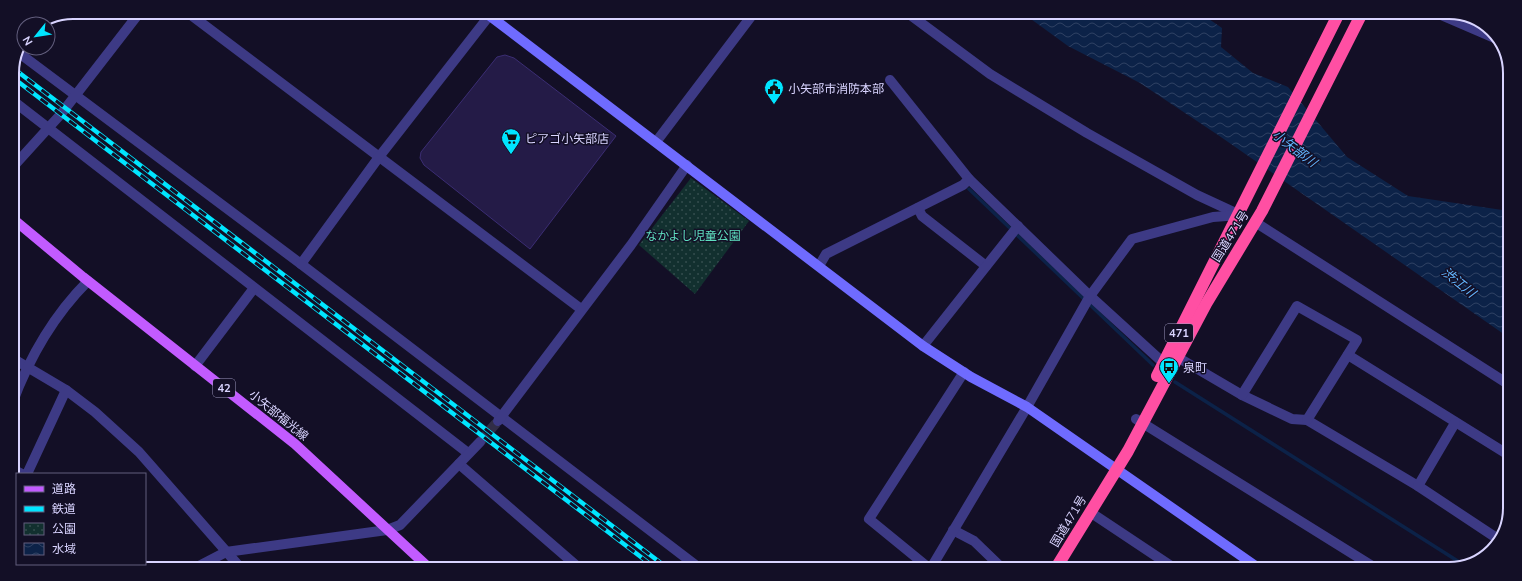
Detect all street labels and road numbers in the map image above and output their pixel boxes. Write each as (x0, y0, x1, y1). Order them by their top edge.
street label: 国道471号 (1208, 208, 1252, 264)
road number: 471 (1165, 324, 1193, 342)
road number: 42 (213, 379, 235, 397)
street label: 小矢部福光線 (246, 387, 312, 443)
street label: 国道471号 (1047, 492, 1089, 550)

